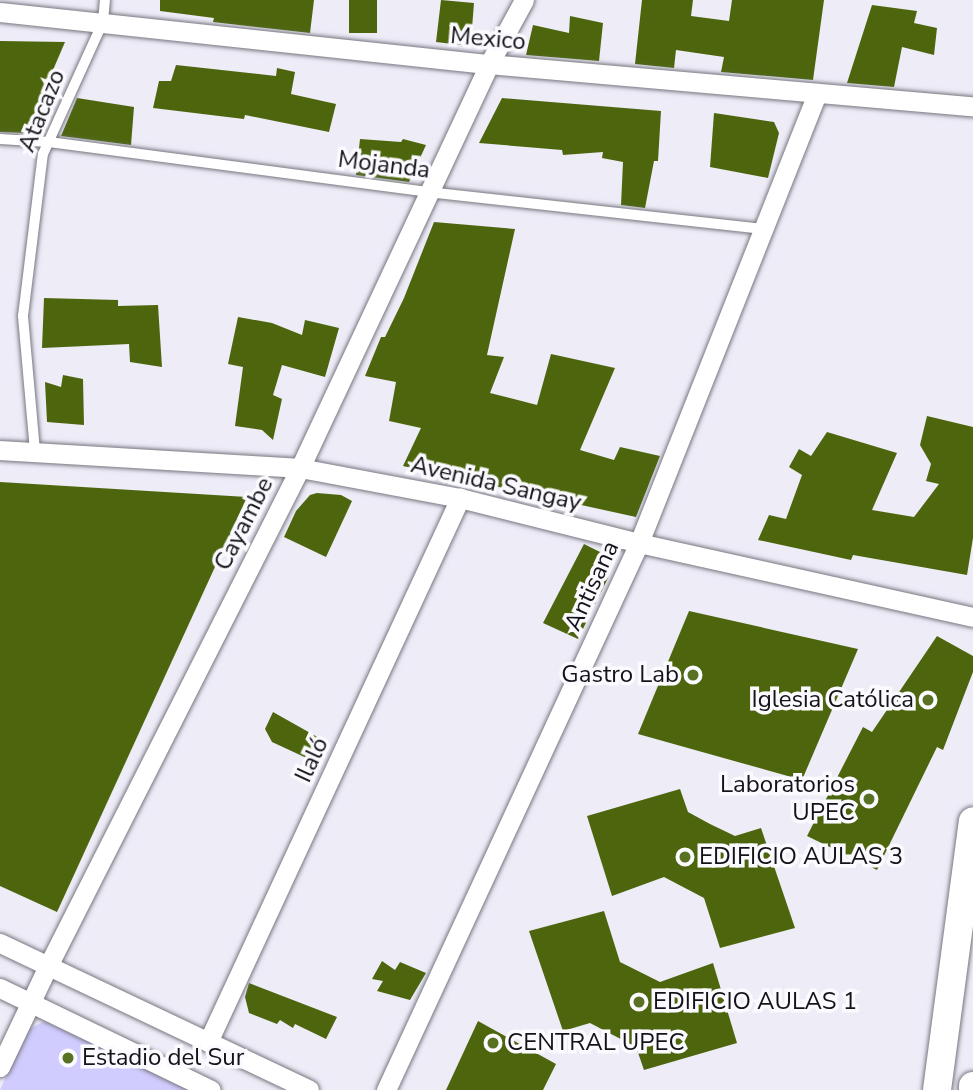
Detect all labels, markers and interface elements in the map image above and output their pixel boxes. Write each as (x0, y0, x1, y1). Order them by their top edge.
street label: Mexico (449, 21, 527, 57)
street label: Atacazo (12, 66, 72, 156)
street label: Mojanda (336, 145, 432, 185)
street label: Avenida Sangay (408, 450, 584, 518)
street label: Cayambe (208, 473, 280, 575)
street label: Antisana (559, 537, 625, 635)
place label: Gastro Lab (561, 661, 679, 689)
marker: Gastro Lab (685, 667, 701, 683)
place label: Iglesia Católica (752, 686, 914, 714)
marker: Iglesia Católica (920, 692, 936, 708)
street label: Ilaló (289, 733, 335, 787)
place label: Laboratorios UPEC (720, 771, 855, 827)
marker: Laboratorios UPEC (861, 791, 877, 807)
place label: EDIFICIO AULAS 3 (699, 843, 903, 871)
marker: EDIFICIO AULAS 3 (677, 849, 693, 865)
place label: EDIFICIO AULAS 1 (653, 988, 857, 1016)
marker: EDIFICIO AULAS 1 (631, 994, 647, 1010)
place label: CENTRAL UPEC (507, 1029, 685, 1057)
marker: CENTRAL UPEC (485, 1035, 501, 1051)
place label: Estadio del Sur (82, 1044, 244, 1072)
marker: Estadio del Sur (60, 1050, 76, 1066)

